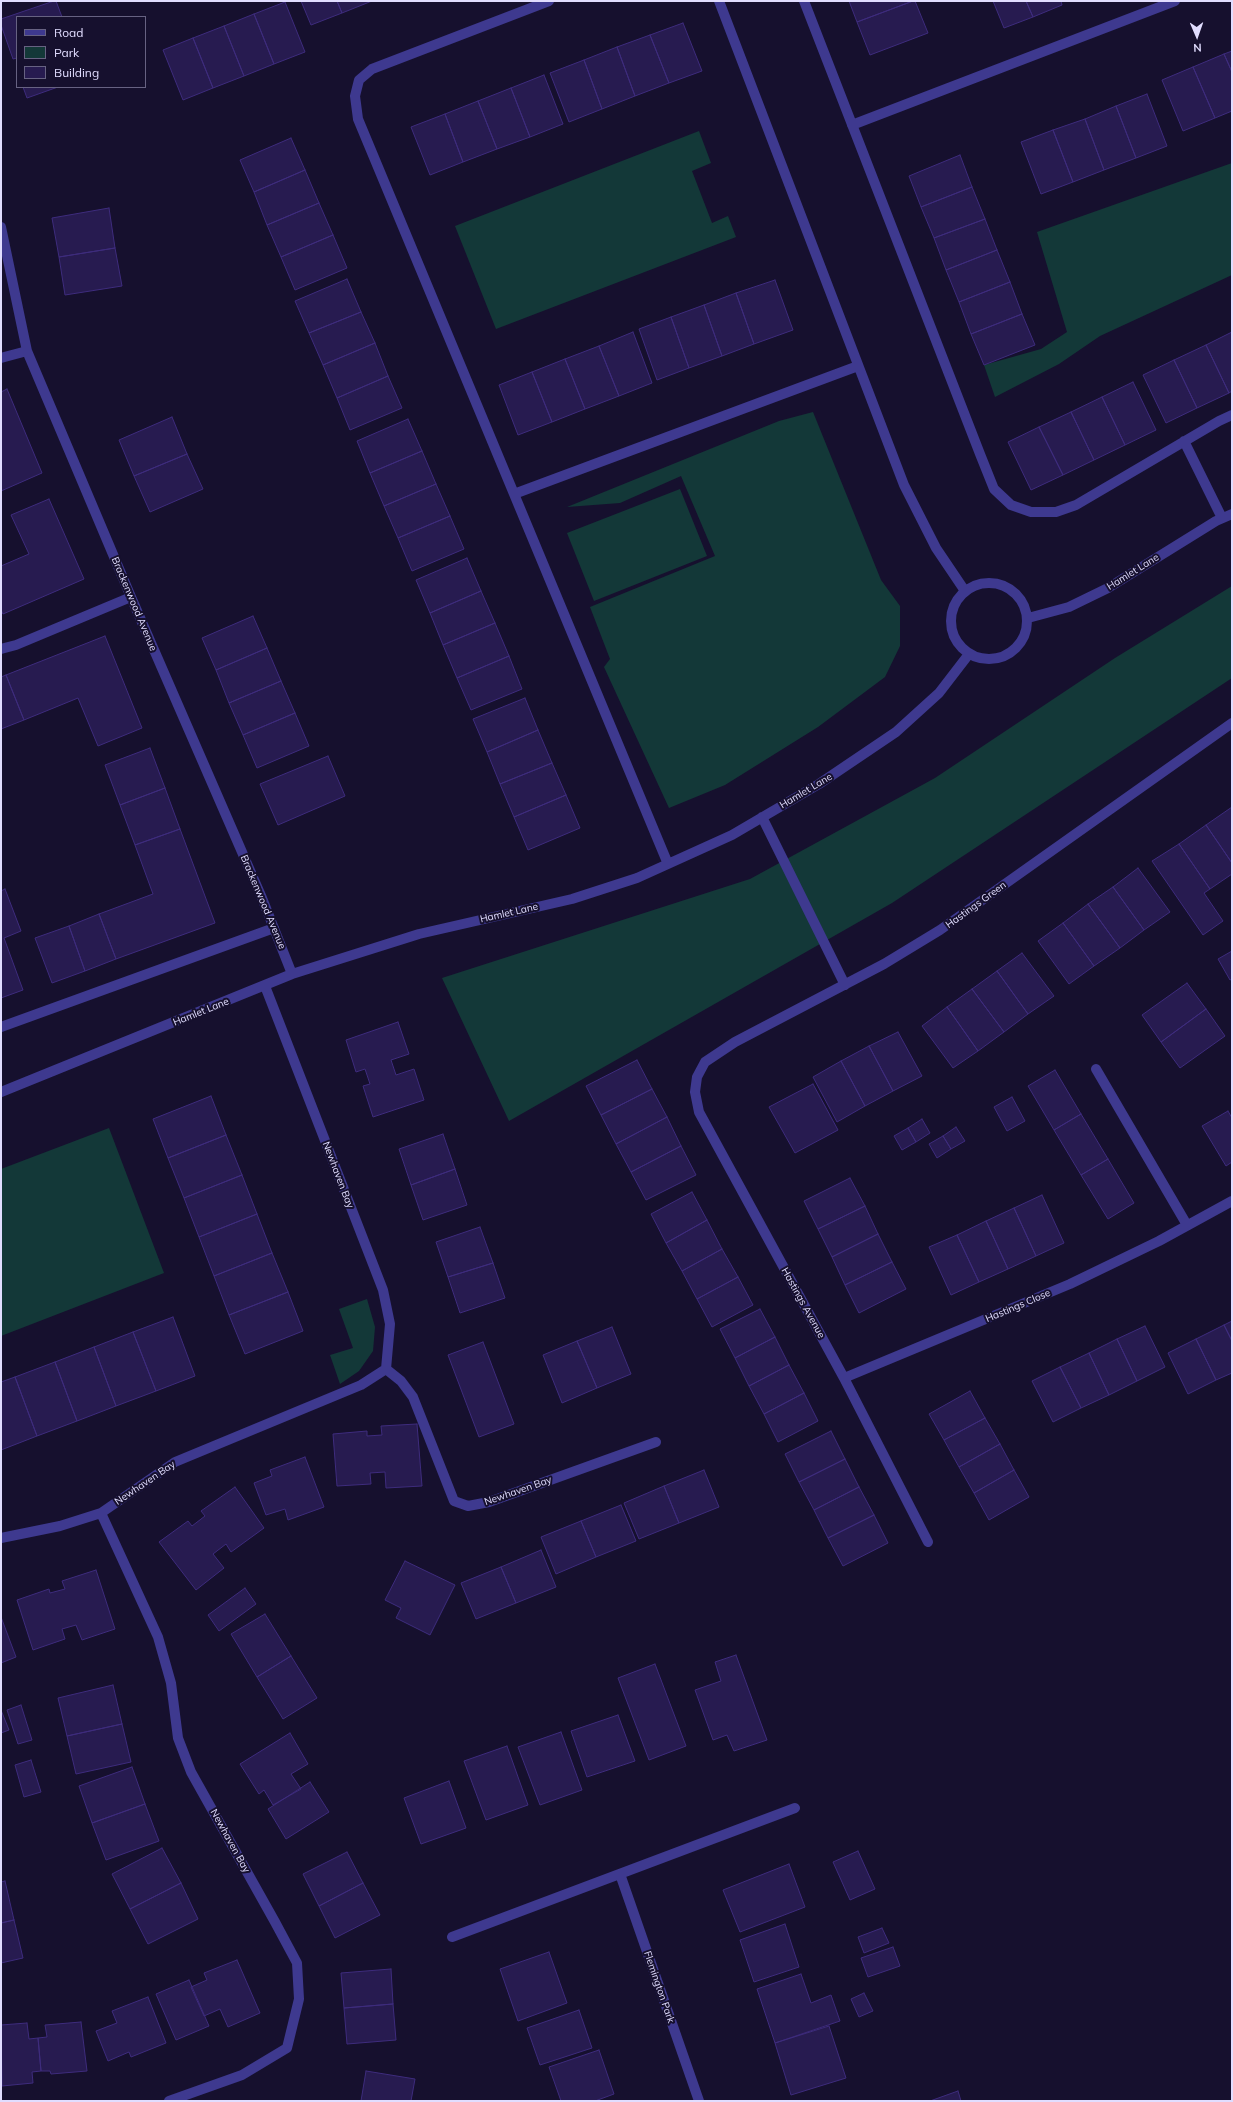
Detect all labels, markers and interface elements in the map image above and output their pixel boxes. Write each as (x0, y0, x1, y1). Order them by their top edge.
legend (16, 16, 146, 88)
north arrow (1177, 16, 1217, 56)
text: Road (54, 25, 83, 40)
text: N (1193, 41, 1202, 55)
text: Park (54, 45, 79, 60)
text: Building (54, 65, 99, 80)
street label: Hamlet Lane (1105, 551, 1161, 593)
street label: Brackenwood Avenue (109, 555, 159, 653)
street label: Hamlet Lane (778, 771, 834, 811)
street label: Brackenwood Avenue (238, 853, 288, 951)
street label: Hastings Green (944, 879, 1008, 931)
street label: Hamlet Lane (479, 901, 539, 925)
street label: Hamlet Lane (171, 995, 231, 1029)
street label: Newhaven Bay (320, 1140, 356, 1210)
street label: Hastings Avenue (779, 1266, 827, 1340)
street label: Hastings Close (984, 1287, 1052, 1325)
street label: Newhaven Bay (112, 1458, 178, 1508)
street label: Newhaven Bay (483, 1474, 553, 1508)
street label: Newhaven Bay (208, 1807, 252, 1875)
street label: Flemington Park (641, 1950, 677, 2024)

